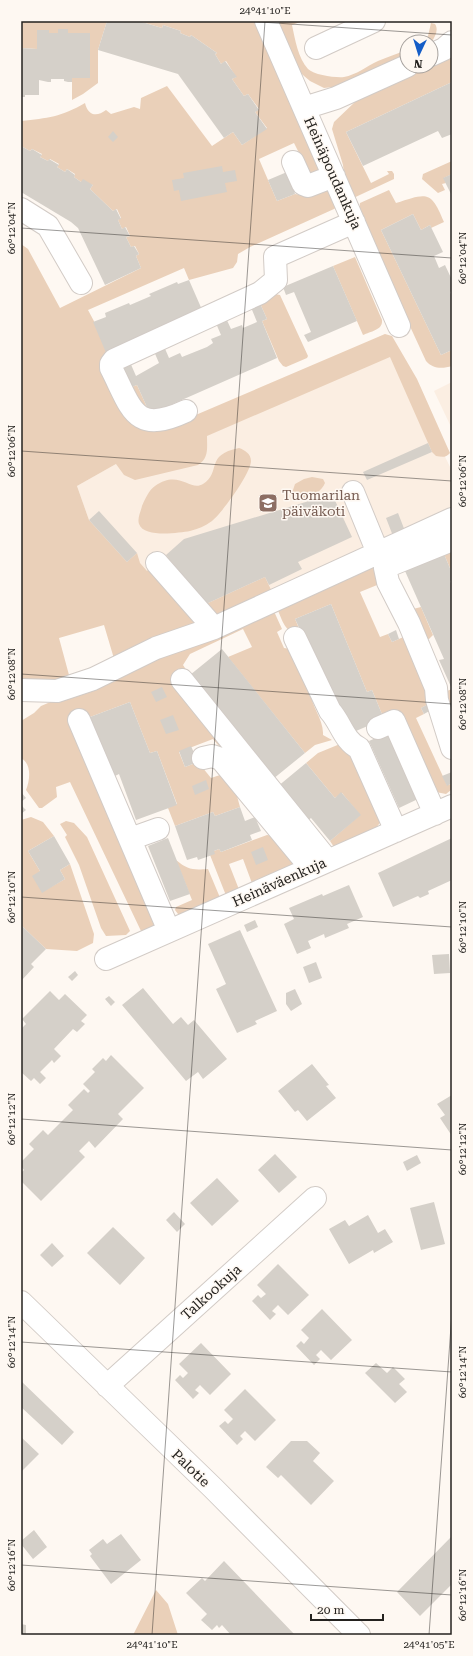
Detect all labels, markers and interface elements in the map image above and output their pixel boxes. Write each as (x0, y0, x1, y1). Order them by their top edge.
text: 24°41'10"E (239, 5, 291, 16)
north arrow (399, 34, 439, 74)
text: N (413, 57, 423, 70)
street label: Heinäpoudankuja (301, 114, 365, 232)
text: 60°12'04"N (6, 202, 17, 254)
text: 60°12'04"N (457, 232, 468, 284)
text: 60°12'06"N (6, 425, 17, 477)
text: 60°12'06"N (457, 455, 468, 507)
place label: Tuomarilan päiväkoti (282, 487, 360, 519)
school or university icon: Tuomarilan päiväkoti (257, 492, 279, 514)
text: 60°12'08"N (6, 648, 17, 700)
text: 60°12'08"N (457, 678, 468, 730)
street label: Heinäväenkuja (230, 854, 329, 910)
text: 60°12'10"N (6, 871, 17, 923)
text: 60°12'10"N (457, 901, 468, 953)
text: 60°12'12"N (6, 1093, 17, 1145)
text: 60°12'12"N (457, 1123, 468, 1175)
street label: Talkookuja (178, 1261, 245, 1323)
text: 60°12'14"N (6, 1316, 17, 1368)
text: 60°12'14"N (457, 1346, 468, 1398)
street label: Palotie (169, 1446, 214, 1490)
text: 60°12'16"N (6, 1539, 17, 1591)
text: 60°12'16"N (457, 1569, 468, 1621)
scale bar (311, 1596, 383, 1622)
text: 20 m (317, 1603, 344, 1617)
text: 24°41'10"E (126, 1639, 178, 1650)
text: 24°41'05"E (403, 1639, 455, 1650)

